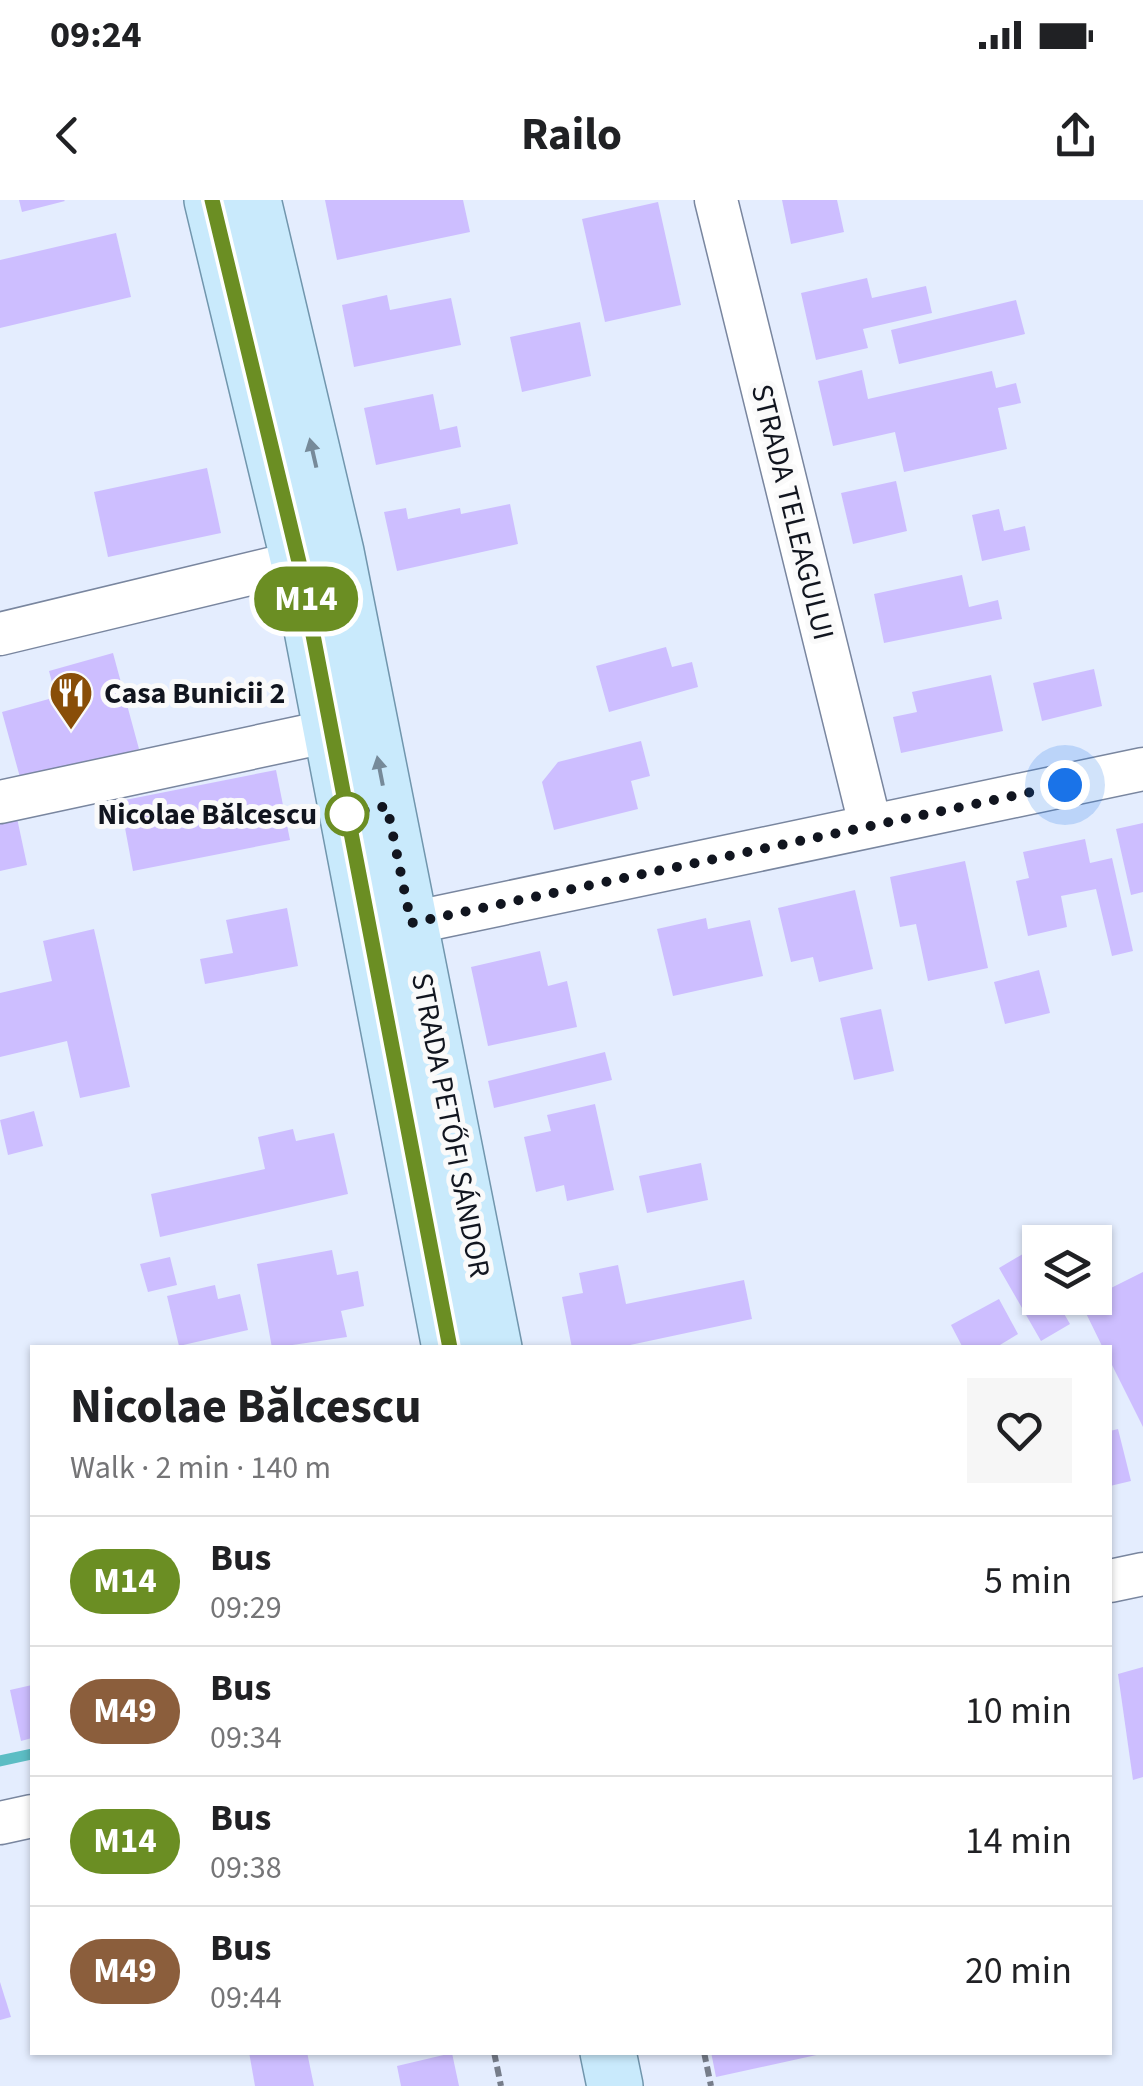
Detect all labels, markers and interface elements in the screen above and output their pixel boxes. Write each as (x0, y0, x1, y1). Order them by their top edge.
text: 09:24 (50, 8, 142, 62)
text: Railo (521, 103, 622, 167)
icon: back (40, 108, 95, 163)
icon: share (1048, 108, 1103, 163)
street label: STRADA TELEAGULUI (740, 380, 845, 645)
one-way arrow (305, 437, 320, 468)
line badge: M14 (248, 566, 364, 632)
text: M14 (274, 574, 338, 624)
restaurant icon: Casa Bunicii 2 (48, 670, 94, 731)
place label: Casa Bunicii 2 (104, 672, 285, 715)
one-way arrow (372, 755, 387, 786)
your location (1040, 760, 1090, 810)
place label: Nicolae Bălcescu (97, 793, 317, 836)
marker: Nicolae Bălcescu (326, 793, 368, 835)
street label: STRADA PETŐFI SÁNDOR (400, 969, 501, 1281)
map controls (1022, 1225, 1112, 1315)
button: layers (1022, 1225, 1112, 1315)
text: Nicolae Bălcescu (70, 1373, 422, 1441)
button: heart (967, 1378, 1072, 1483)
text: Walk · 2 min · 140 m (70, 1445, 331, 1491)
text: Bus (210, 1531, 271, 1585)
text: 5 min (984, 1554, 1072, 1608)
text: M14 (93, 1556, 157, 1606)
text: 09:29 (210, 1585, 282, 1631)
text: Bus (210, 1661, 271, 1715)
text: 10 min (965, 1684, 1072, 1738)
text: M49 (93, 1686, 157, 1736)
text: 09:34 (210, 1715, 282, 1761)
text: Bus (210, 1791, 271, 1845)
text: 14 min (965, 1814, 1072, 1868)
text: M14 (93, 1816, 157, 1866)
text: 09:38 (210, 1845, 282, 1891)
text: Bus (210, 1921, 271, 1975)
text: 20 min (965, 1944, 1072, 1998)
text: M49 (93, 1946, 157, 1996)
text: 09:44 (210, 1975, 282, 2021)

